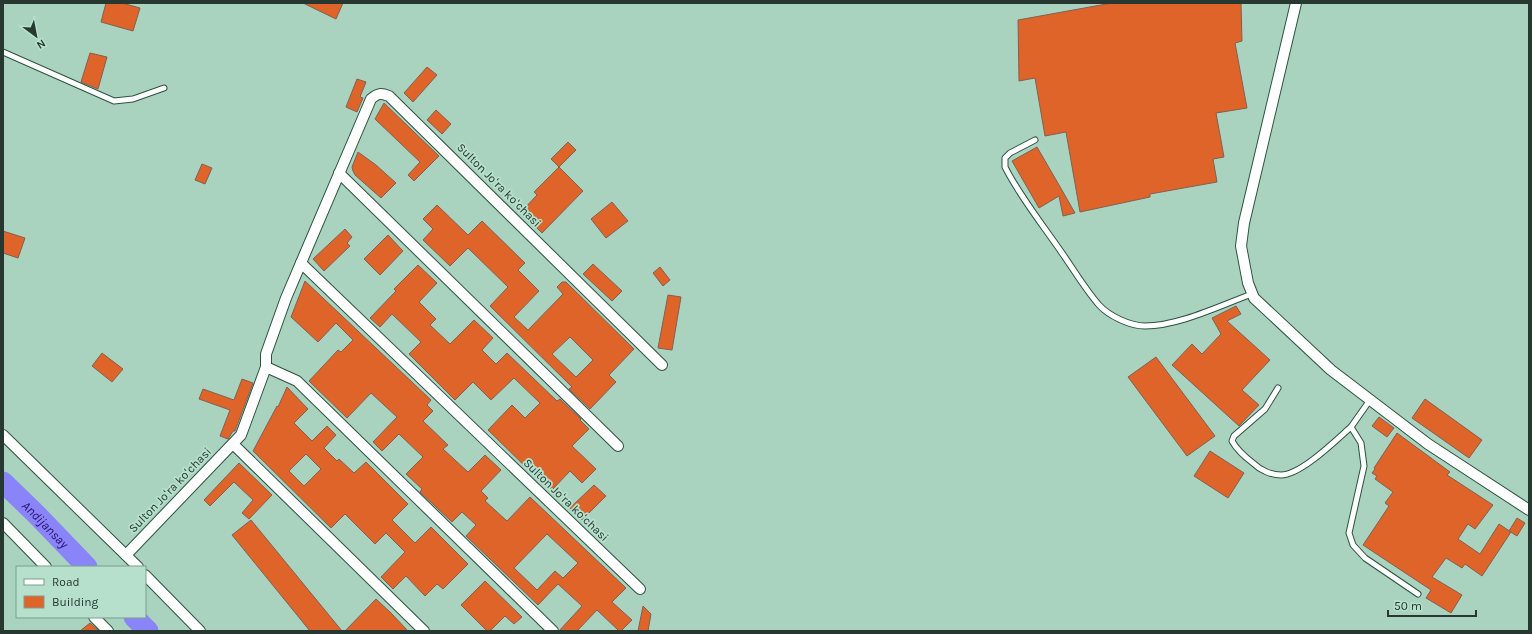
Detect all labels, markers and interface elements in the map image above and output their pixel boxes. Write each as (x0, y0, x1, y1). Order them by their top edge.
north arrow (16, 16, 56, 56)
text: N (34, 36, 48, 52)
street label: Sulton Joʻra koʻchasi (454, 140, 544, 230)
street label: Sulton Joʻra koʻchasi (126, 445, 214, 535)
street label: Sulton Joʻra koʻchasi (521, 456, 611, 544)
water label: Andijansay (19, 498, 72, 552)
legend (16, 566, 146, 618)
text: Road (52, 575, 80, 589)
scale bar (1388, 592, 1476, 618)
text: Building (52, 595, 99, 609)
text: 50 m (1394, 599, 1422, 613)

